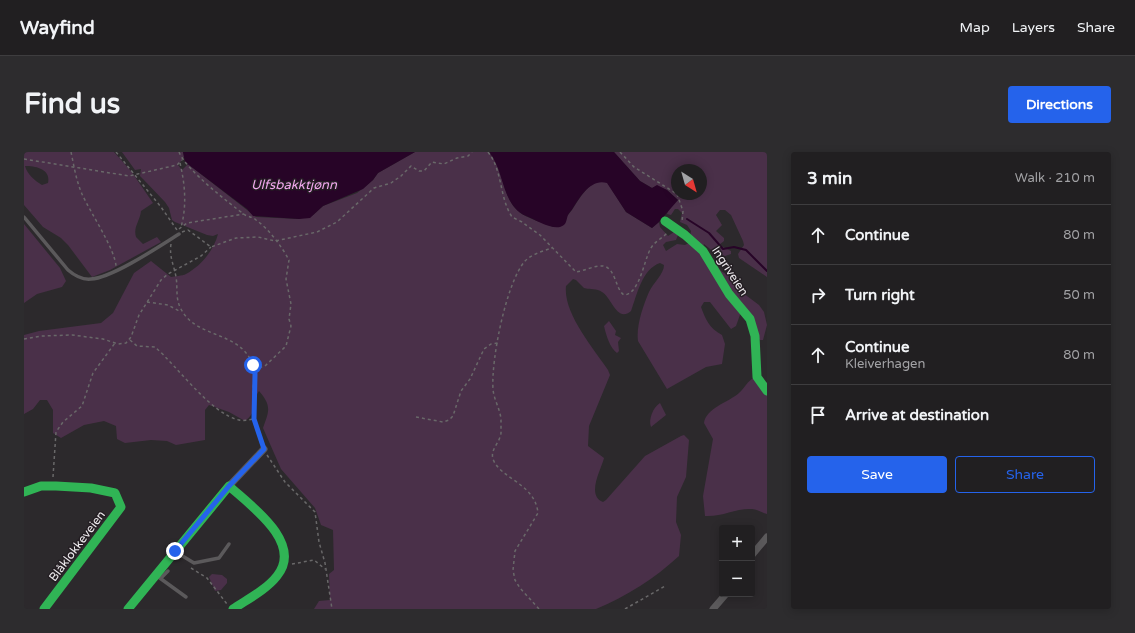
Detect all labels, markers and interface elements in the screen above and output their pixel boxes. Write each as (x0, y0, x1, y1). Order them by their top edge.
text: Wayfind (20, 17, 95, 39)
text: Map (960, 19, 990, 36)
text: Layers (1012, 19, 1055, 36)
text: Share (1077, 19, 1115, 36)
button: Directions (1008, 86, 1111, 123)
text: Find us (24, 87, 120, 121)
north arrow (671, 164, 707, 200)
text: 3 min (807, 168, 852, 189)
text: Walk · 210 m (1015, 170, 1095, 186)
water label: Ulfsbakktjønn (251, 177, 338, 193)
icon: ahead (807, 224, 829, 246)
text: Continue (845, 226, 909, 244)
text: 80 m (1063, 227, 1095, 243)
street label: Ingriveien (709, 244, 751, 298)
icon: right (807, 284, 829, 306)
text: Turn right (845, 286, 915, 304)
text: 50 m (1063, 287, 1095, 303)
text: Continue (845, 338, 909, 356)
icon: ahead (807, 344, 829, 366)
text: 80 m (1063, 347, 1095, 363)
route start (244, 356, 262, 374)
text: Kleiverhagen (845, 356, 925, 372)
icon: arrive (807, 404, 829, 426)
text: Arrive at destination (845, 406, 989, 424)
button: Save (807, 456, 947, 493)
button: Share (955, 456, 1095, 493)
street label: Blåklokkeveien (46, 508, 108, 584)
map controls (719, 525, 755, 597)
button: + (719, 525, 755, 561)
route end (166, 542, 184, 560)
button: − (719, 561, 755, 597)

